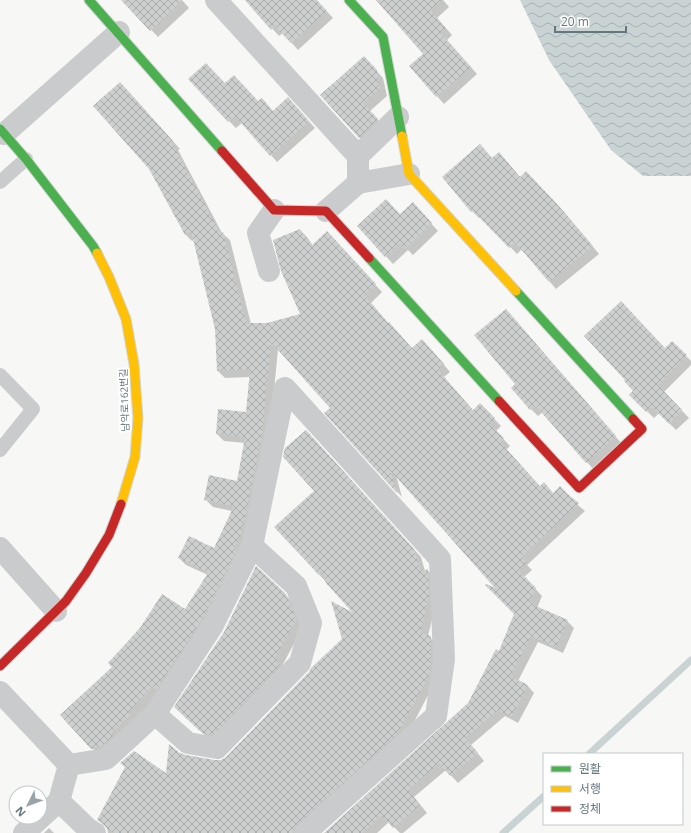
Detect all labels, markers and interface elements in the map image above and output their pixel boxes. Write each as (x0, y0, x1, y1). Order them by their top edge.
scale bar (555, 8, 626, 34)
text: 20 m (561, 13, 589, 30)
street label: 남악로162번길 (116, 368, 132, 432)
legend (543, 753, 683, 825)
text: 원활 (579, 760, 601, 777)
text: 서행 (579, 780, 601, 797)
north arrow (8, 785, 48, 825)
text: 정체 (579, 800, 601, 817)
text: N (12, 804, 29, 820)

